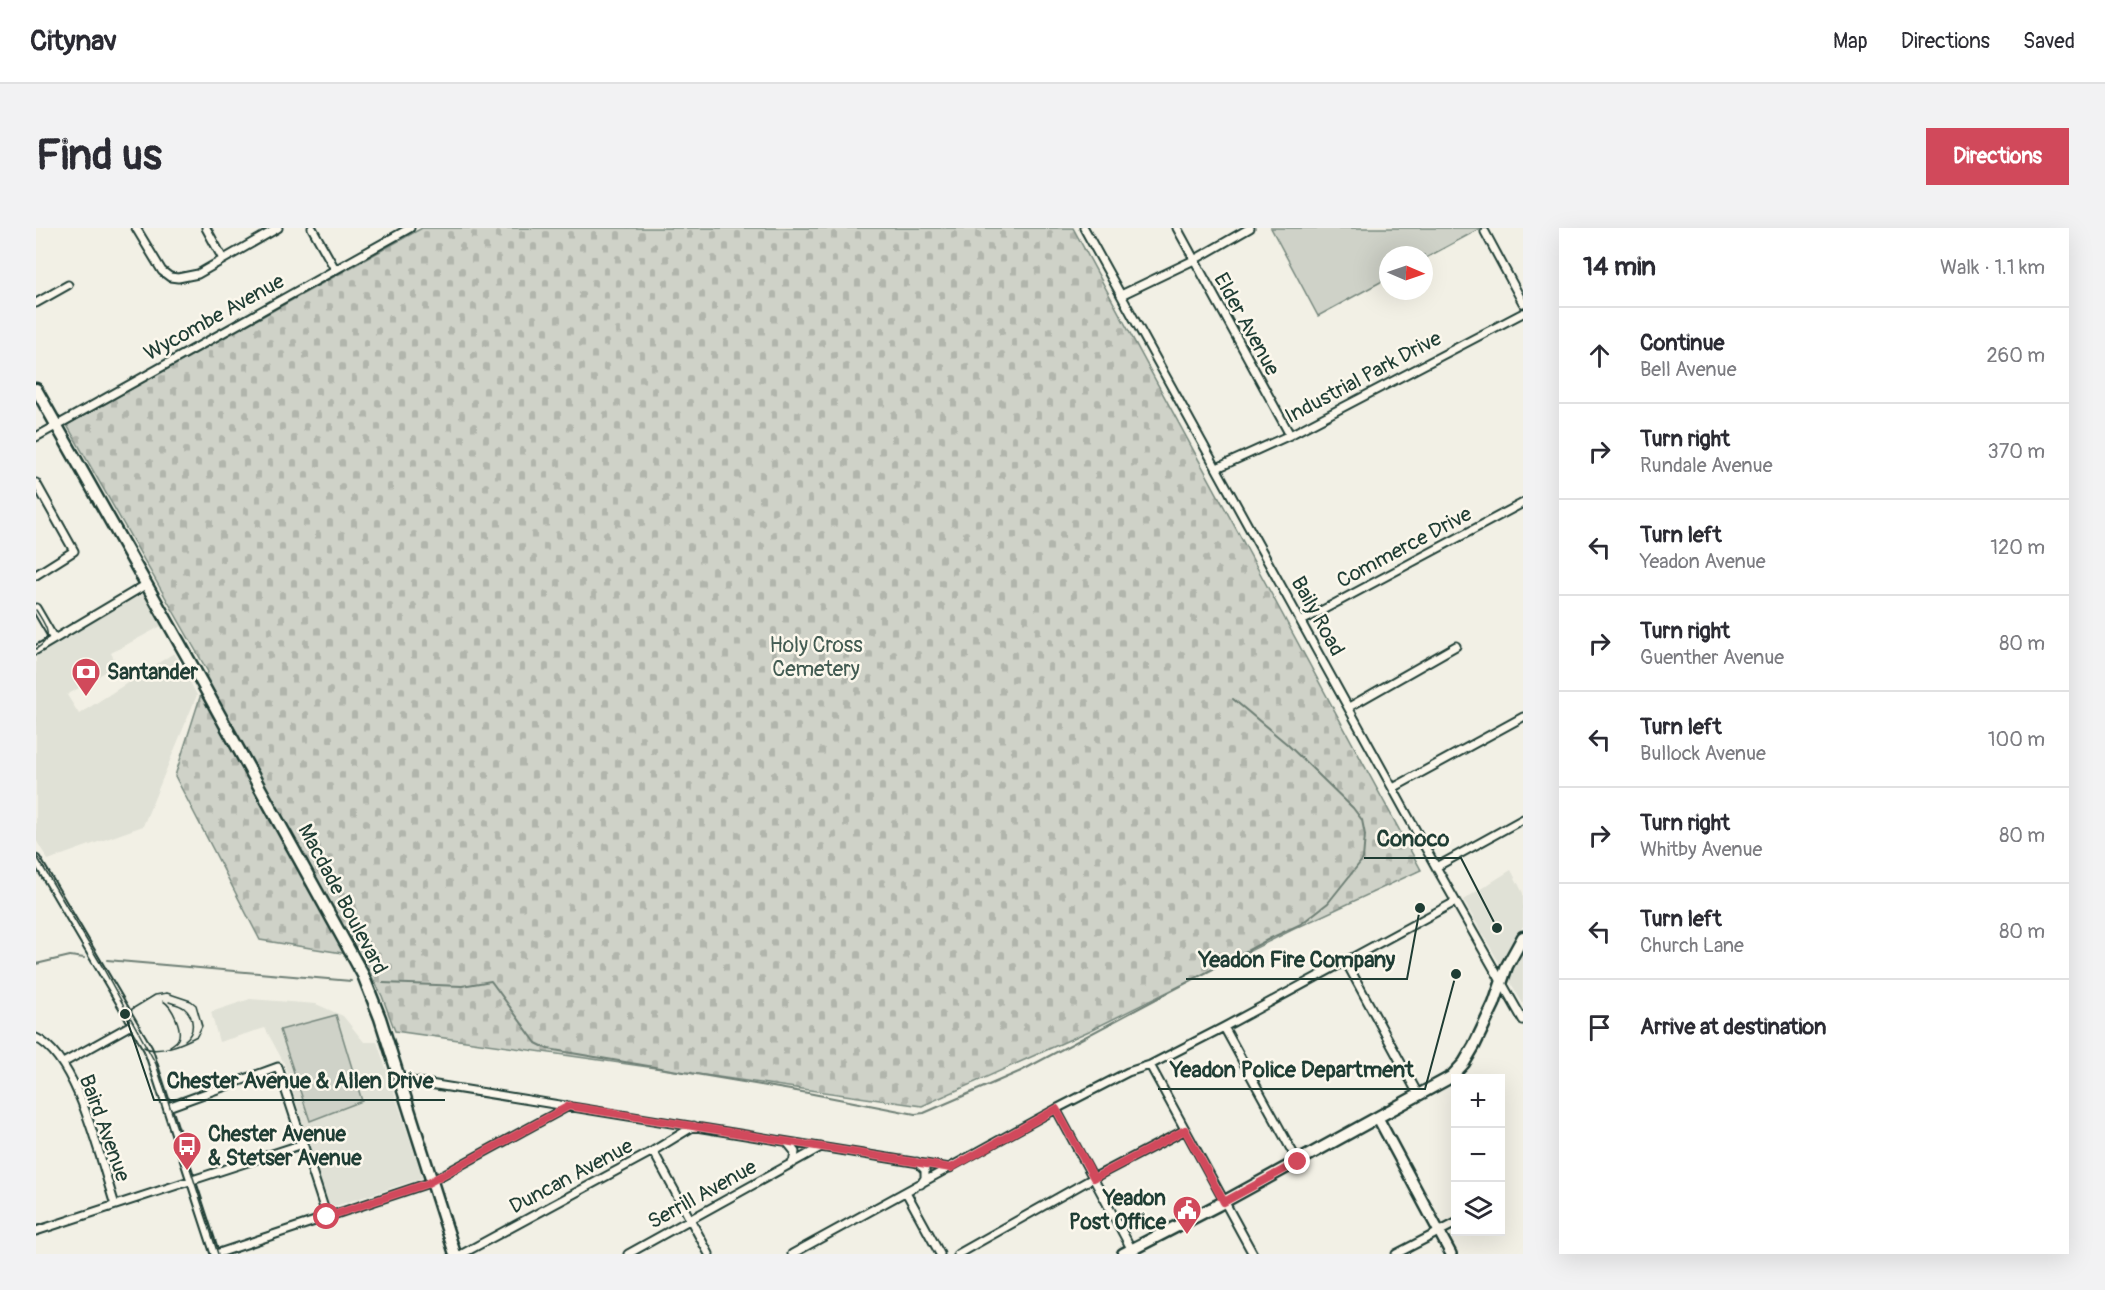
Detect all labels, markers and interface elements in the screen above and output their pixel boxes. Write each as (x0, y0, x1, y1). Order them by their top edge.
text: Citynav (30, 24, 117, 59)
text: Map (1833, 28, 1868, 55)
text: Directions (1901, 28, 1990, 55)
text: Saved (2023, 28, 2075, 55)
button: Directions (1926, 128, 2069, 185)
text: Find us (36, 130, 162, 182)
north arrow (1379, 246, 1433, 300)
text: 14 min (1583, 251, 1656, 283)
text: Walk · 1.1 km (1940, 255, 2045, 280)
street label: Wycombe Avenue (139, 267, 290, 367)
street label: Elder Avenue (1207, 268, 1286, 381)
street label: Industrial Park Drive (1280, 325, 1447, 430)
text: Continue (1640, 329, 1724, 357)
icon: ahead (1583, 339, 1616, 372)
text: 260 m (1986, 343, 2045, 368)
text: Bell Avenue (1640, 357, 1737, 382)
text: Turn right (1640, 425, 1730, 453)
icon: right (1583, 435, 1616, 468)
text: 370 m (1988, 439, 2045, 464)
text: Rundale Avenue (1640, 453, 1773, 478)
street label: Commerce Drive (1332, 500, 1477, 594)
text: Turn left (1640, 521, 1722, 549)
icon: left (1583, 531, 1616, 564)
text: 120 m (1990, 535, 2045, 560)
text: Yeadon Avenue (1640, 549, 1766, 574)
street label: Baily Road (1285, 571, 1351, 661)
text: Turn right (1640, 617, 1730, 645)
icon: right (1583, 627, 1616, 660)
text: 80 m (1999, 631, 2045, 656)
park label: Holy Cross Cemetery (769, 632, 863, 683)
text: Guenther Avenue (1640, 645, 1784, 670)
bank icon: Santander (70, 656, 102, 698)
place label: Santander (107, 659, 198, 686)
text: Turn left (1640, 713, 1722, 741)
icon: left (1583, 723, 1616, 756)
text: 100 m (1988, 727, 2045, 752)
text: Bullock Avenue (1640, 741, 1766, 766)
text: Turn right (1640, 809, 1730, 837)
callout: Conoco (1364, 818, 1461, 858)
street label: Macdade Boulevard (292, 819, 394, 979)
icon: right (1583, 819, 1616, 852)
text: 80 m (1999, 823, 2045, 848)
text: Conoco (1377, 825, 1450, 853)
text: Whitby Avenue (1640, 837, 1762, 862)
text: Turn left (1640, 905, 1722, 933)
icon: left (1583, 915, 1616, 948)
text: 80 m (1999, 919, 2045, 944)
text: Church Lane (1640, 933, 1744, 958)
callout: Yeadon Fire Company (1186, 939, 1407, 979)
text: Yeadon Fire Company (1198, 946, 1396, 974)
icon: arrive (1583, 1011, 1616, 1044)
text: Arrive at destination (1640, 1013, 1826, 1041)
callout: Yeadon Police Department (1158, 1049, 1425, 1089)
text: Yeadon Police Department (1169, 1056, 1415, 1084)
callout: Chester Avenue & Allen Drive (154, 1060, 445, 1100)
text: Chester Avenue & Allen Drive (166, 1067, 435, 1095)
street label: Baird Avenue (73, 1071, 137, 1186)
map controls (1451, 1074, 1505, 1236)
button: + (1451, 1074, 1505, 1128)
place label: Chester Avenue & Stetser Avenue (208, 1121, 362, 1172)
button: − (1451, 1128, 1505, 1182)
bus stop icon: Chester Avenue & Stetser Avenue (171, 1130, 203, 1172)
street label: Duncan Avenue (505, 1132, 638, 1220)
route end (1284, 1148, 1310, 1174)
street label: Serrill Avenue (643, 1153, 762, 1235)
button: layers (1451, 1182, 1505, 1236)
place label: Yeadon Post Office (1069, 1185, 1167, 1236)
public building icon: Yeadon Post Office (1171, 1194, 1203, 1236)
route start (313, 1203, 339, 1229)

